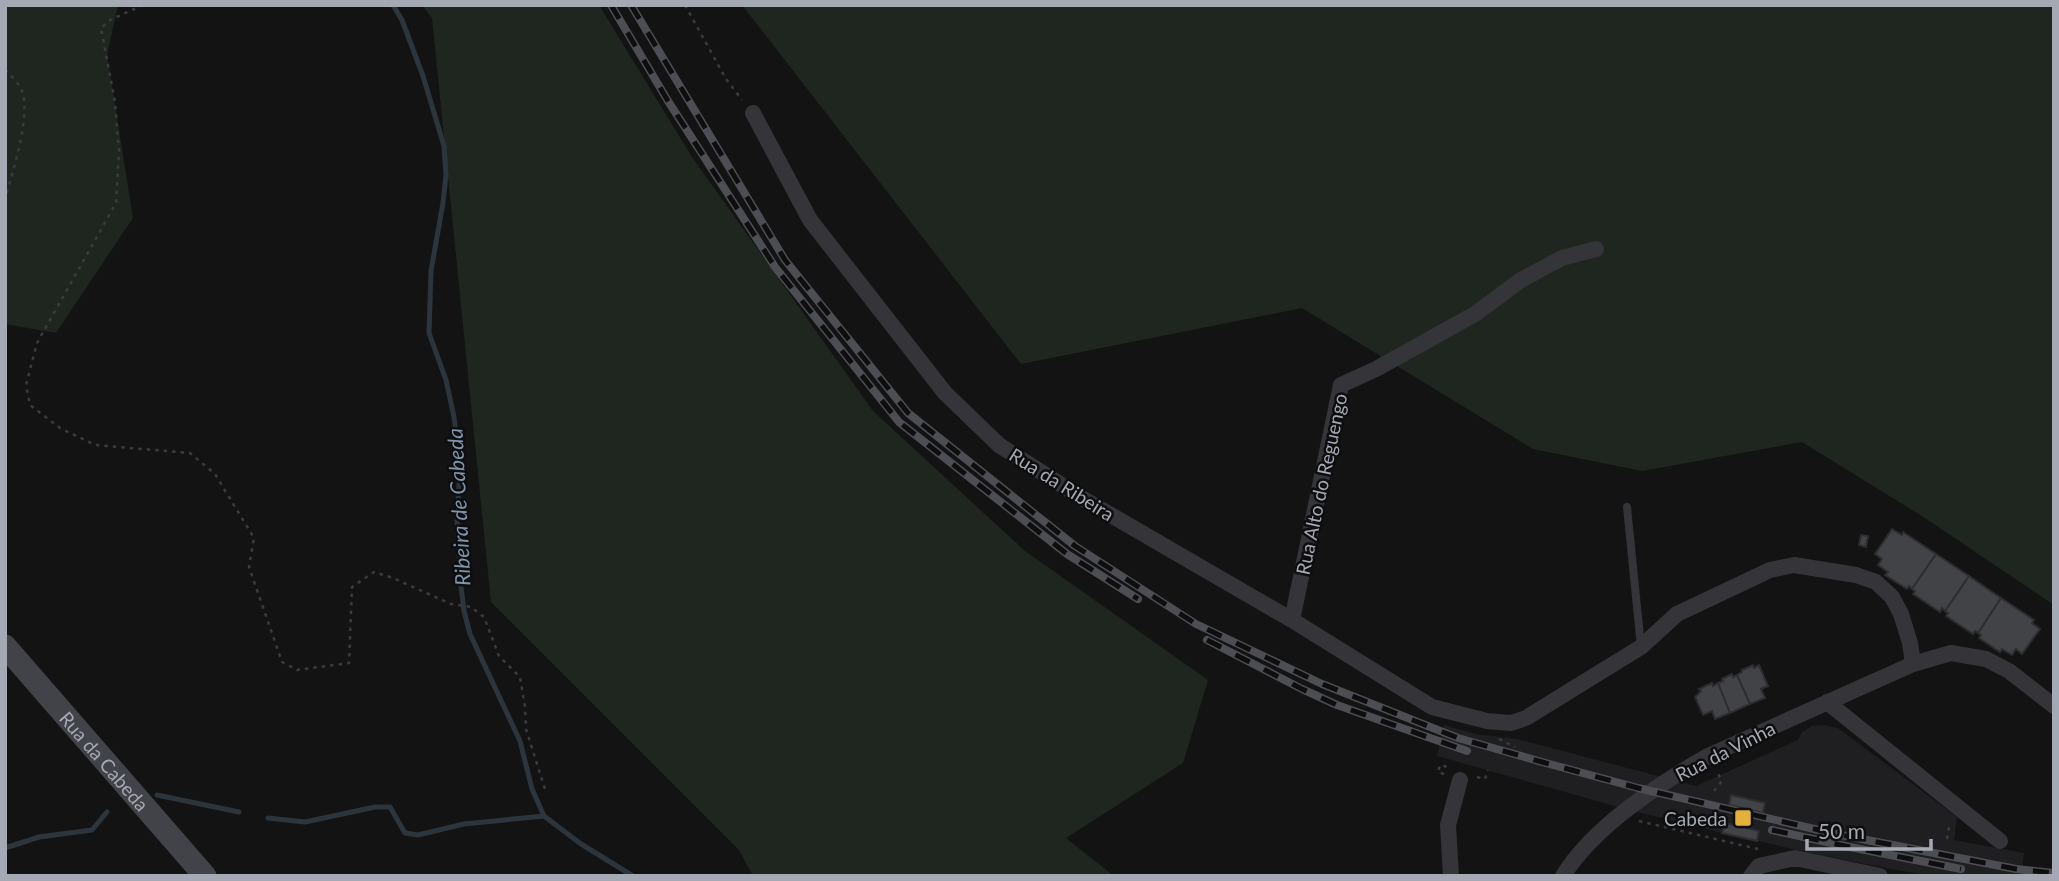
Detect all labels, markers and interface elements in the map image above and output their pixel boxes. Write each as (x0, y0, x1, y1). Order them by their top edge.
street label: Rua Alto do Reguengo (1291, 391, 1351, 577)
water label: Ribeira de Cabeda (441, 427, 475, 587)
street label: Rua da Ribeira (1005, 443, 1119, 525)
street label: Rua da Cabeda (55, 706, 154, 815)
street label: Rua da Vinha (1671, 716, 1779, 786)
place label: Cabeda (1664, 807, 1727, 830)
marker: Cabeda (1733, 808, 1753, 828)
scale bar (1807, 808, 1931, 852)
text: 50 m (1818, 818, 1865, 843)

